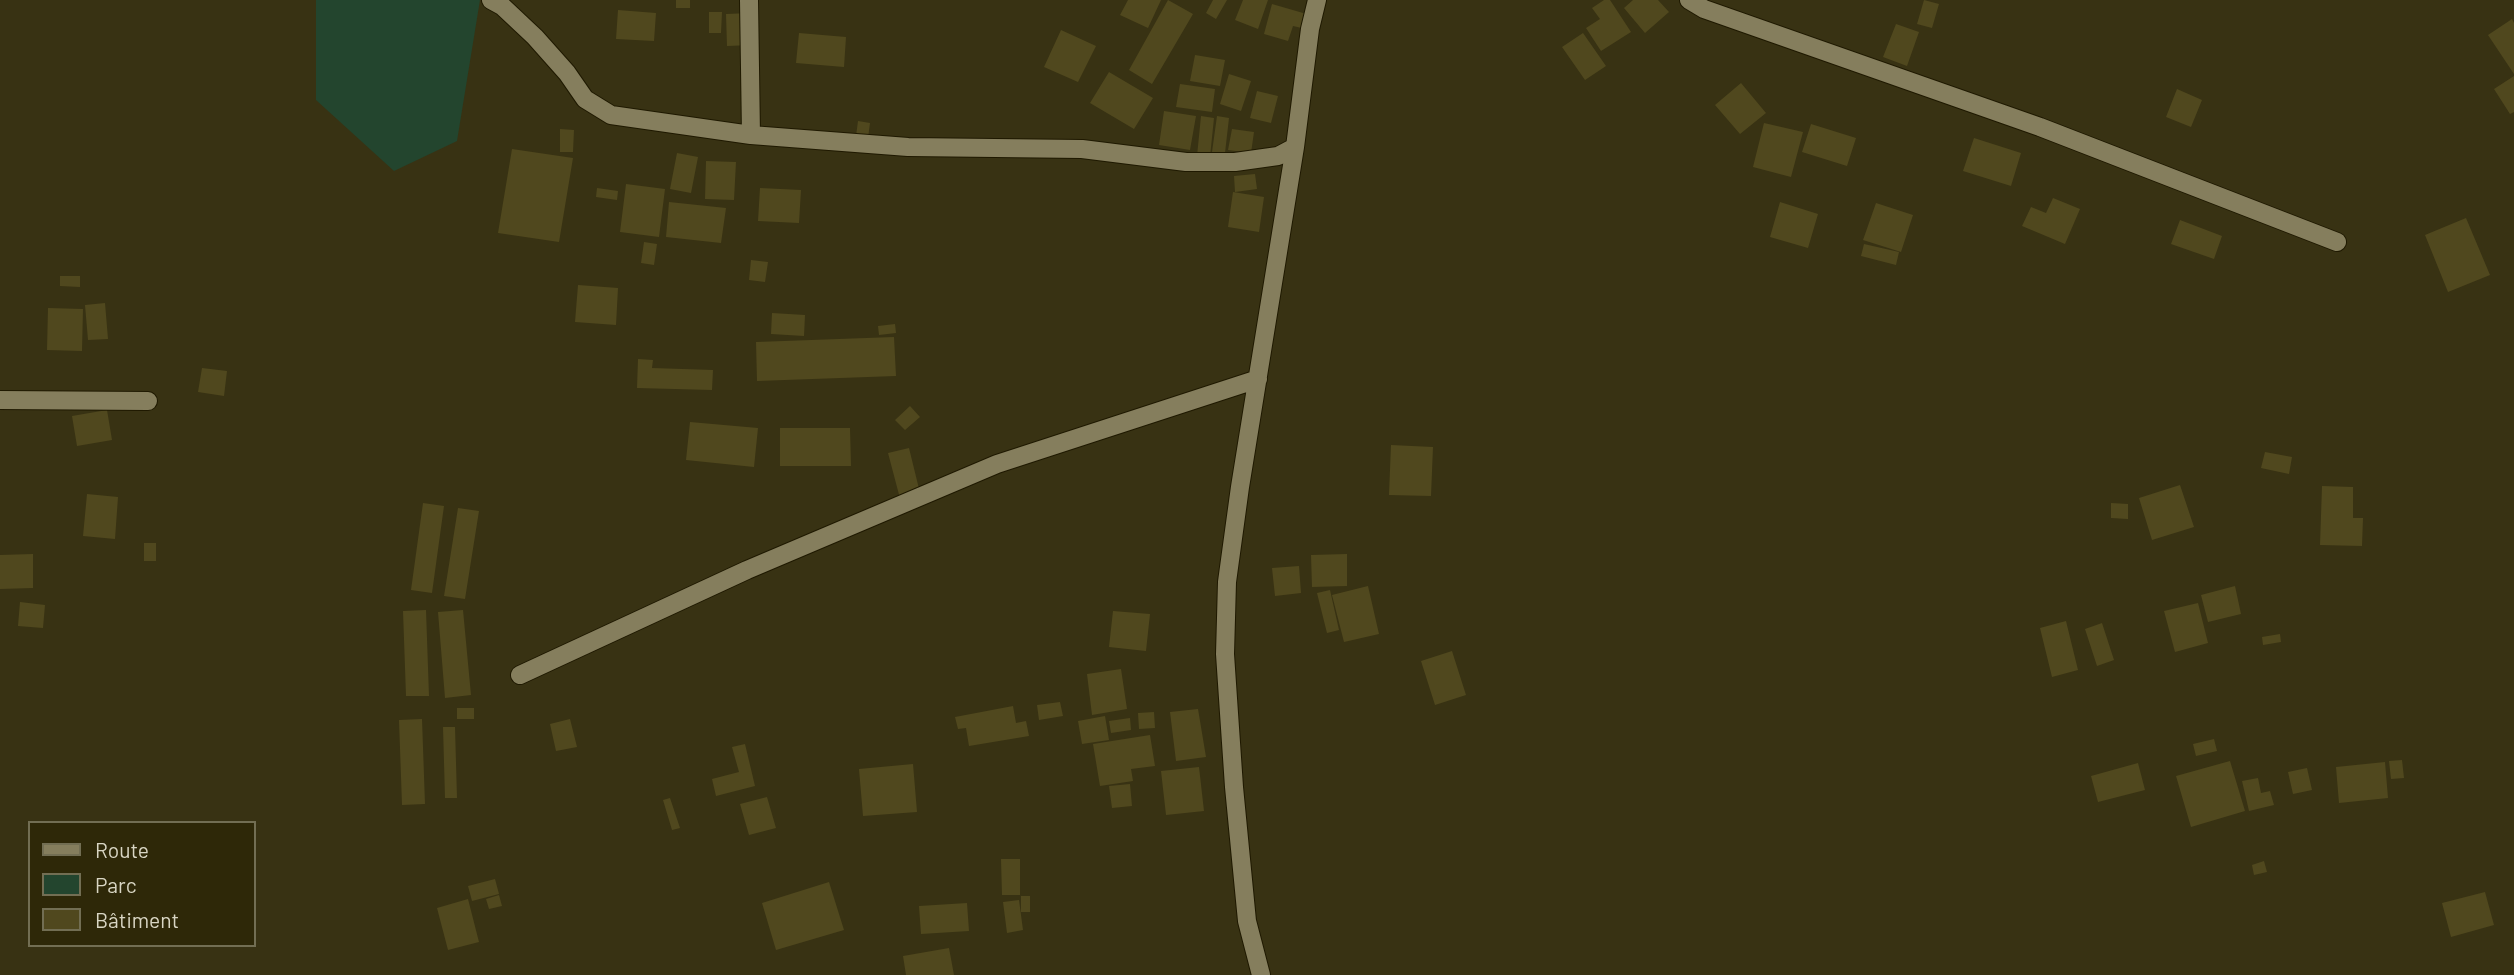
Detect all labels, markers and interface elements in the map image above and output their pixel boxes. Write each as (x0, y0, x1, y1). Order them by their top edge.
legend (28, 821, 256, 947)
text: Route (95, 837, 149, 862)
text: Parc (95, 872, 137, 897)
text: Bâtiment (95, 907, 179, 932)

